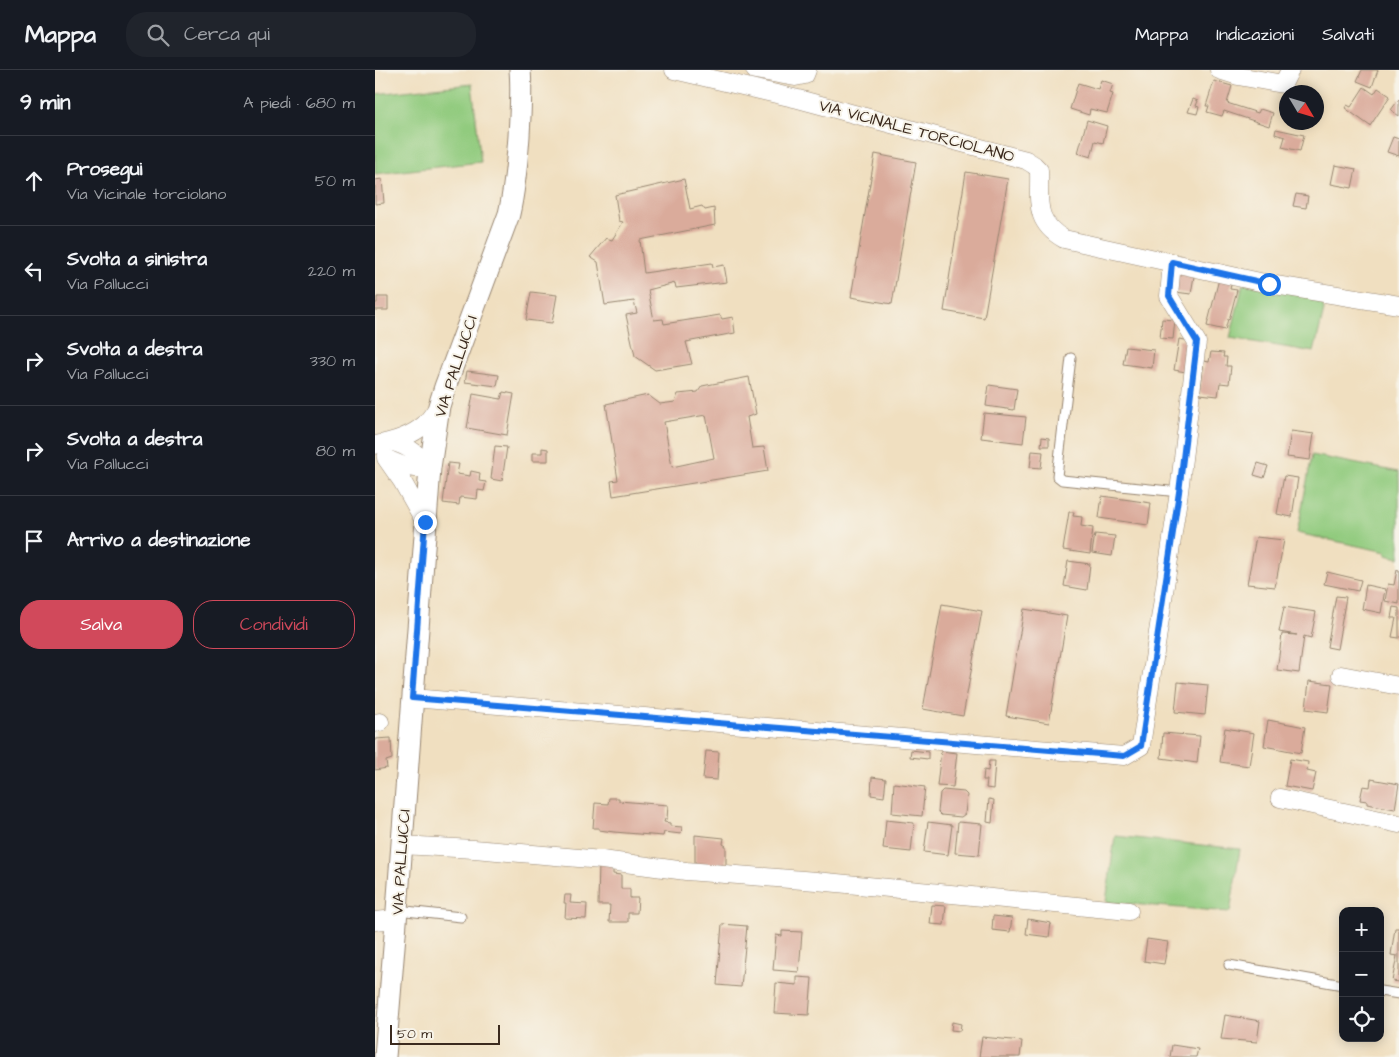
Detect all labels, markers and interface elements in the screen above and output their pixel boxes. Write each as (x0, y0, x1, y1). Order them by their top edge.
search box (126, 12, 476, 57)
text: Mappa (25, 18, 96, 52)
icon: search (144, 21, 172, 49)
text: Cerca qui (184, 21, 270, 48)
text: Mappa (1135, 22, 1188, 47)
text: Indicazioni (1216, 22, 1294, 47)
text: Salvati (1322, 22, 1374, 47)
north arrow (1279, 85, 1324, 130)
text: 9 min (20, 88, 70, 117)
text: A piedi · 680 m (243, 92, 355, 114)
street label: VIA VICINALE TORCIOLANO (817, 94, 1017, 168)
text: Prosegui (67, 156, 142, 183)
icon: ahead (20, 167, 48, 195)
text: 50 m (315, 170, 355, 192)
text: Via Vicinale torciolano (67, 183, 226, 205)
text: Svolta a sinistra (67, 246, 207, 273)
icon: left (20, 257, 48, 285)
text: 220 m (308, 260, 355, 282)
text: Via Pallucci (67, 273, 148, 295)
route start (1258, 273, 1281, 296)
street label: VIA PALLUCCI (429, 313, 483, 420)
text: Svolta a destra (67, 336, 202, 363)
icon: right (20, 347, 48, 375)
text: 330 m (310, 350, 355, 372)
text: Via Pallucci (67, 363, 148, 385)
text: Svolta a destra (67, 426, 202, 453)
icon: right (20, 437, 48, 465)
text: 80 m (316, 440, 355, 462)
text: Via Pallucci (67, 453, 148, 475)
route end (414, 511, 437, 534)
icon: arrive (20, 527, 48, 555)
text: Arrivo a destinazione (67, 527, 250, 554)
button: Salva (20, 600, 183, 649)
button: Condividi (193, 600, 355, 649)
street label: VIA PALLUCCI (386, 809, 416, 916)
map controls (1339, 907, 1384, 1042)
button: + (1339, 907, 1384, 952)
button: − (1339, 952, 1384, 997)
button: locate (1339, 997, 1384, 1042)
scale bar (390, 1022, 500, 1045)
text: 50 m (397, 1024, 432, 1044)

